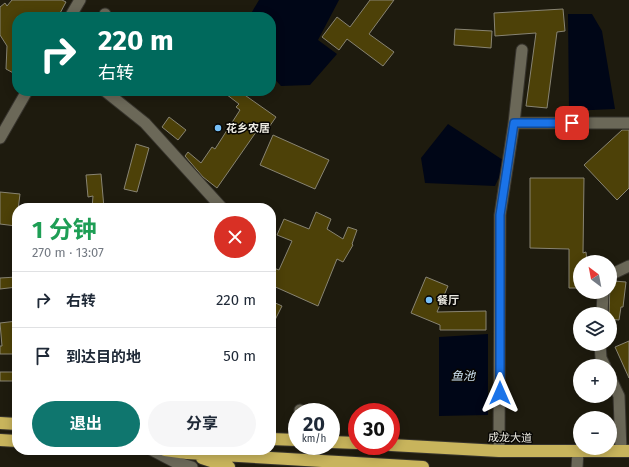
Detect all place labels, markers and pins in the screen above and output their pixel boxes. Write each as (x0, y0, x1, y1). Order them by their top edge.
pin (555, 106, 589, 140)
place label: 花乡农居 (226, 122, 270, 135)
marker: 花乡农居 (213, 123, 223, 133)
place label: 餐厅 (437, 294, 459, 307)
marker: 餐厅 (424, 295, 434, 305)

